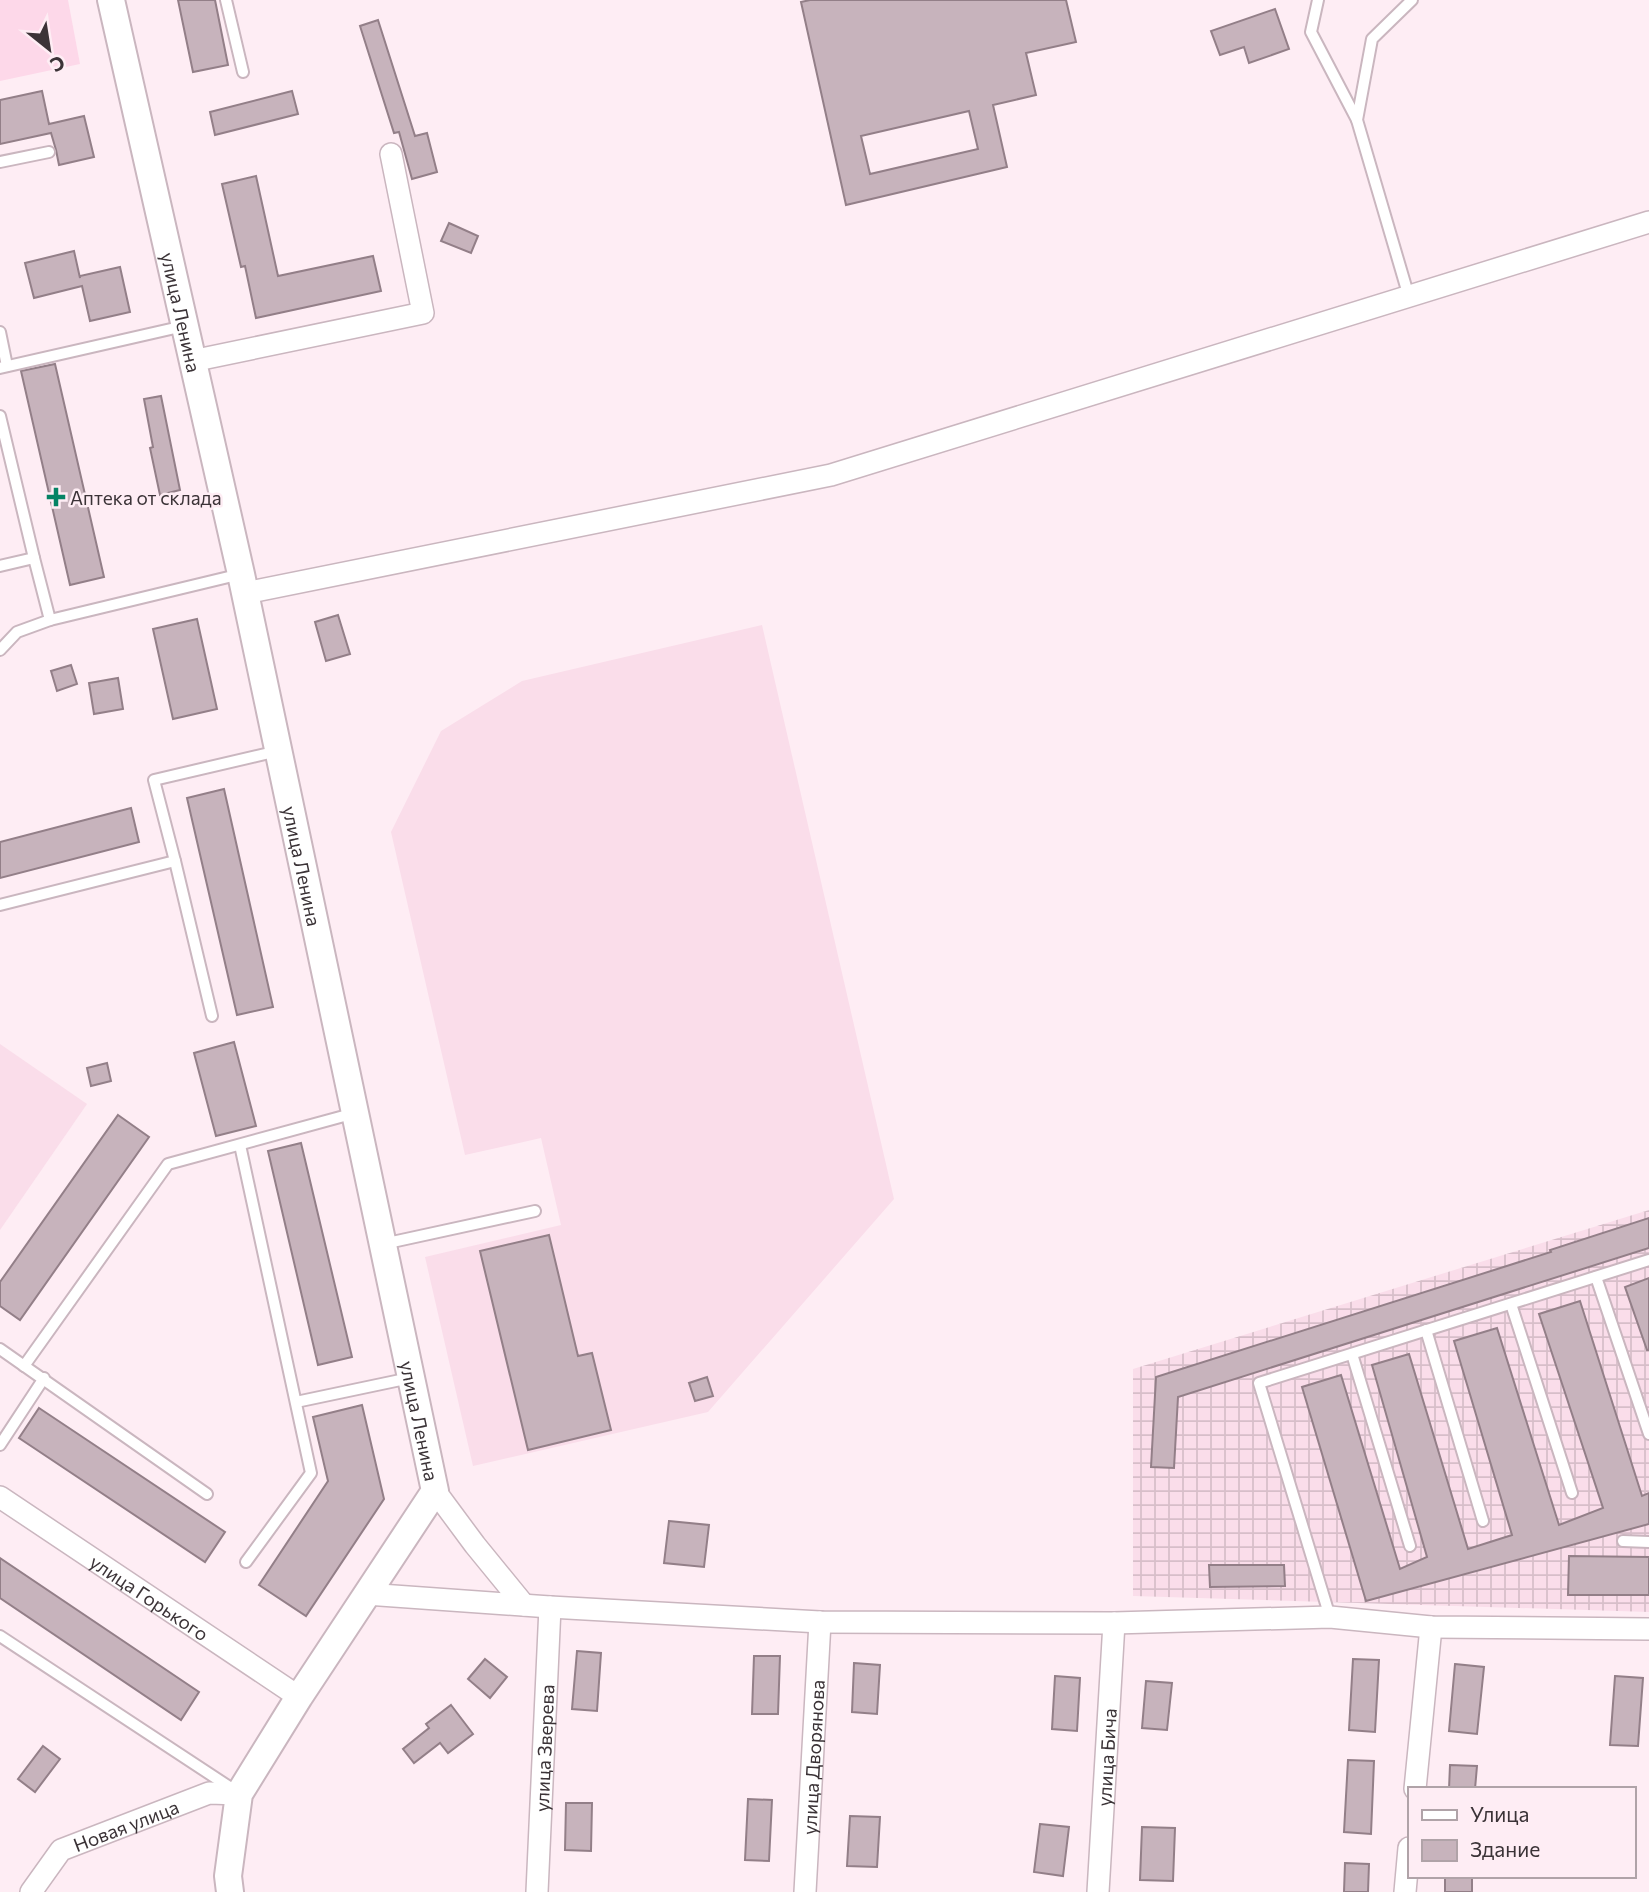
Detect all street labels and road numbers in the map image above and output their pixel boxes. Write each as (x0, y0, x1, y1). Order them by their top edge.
street label: улица Ленина (157, 250, 206, 374)
street label: улица Ленина (279, 804, 327, 928)
street label: улица Ленина (396, 1358, 444, 1483)
street label: улица Горького (86, 1549, 213, 1645)
street label: улица Дворянова (797, 1679, 828, 1835)
street label: улица Зверева (529, 1684, 558, 1812)
street label: улица Бича (1092, 1707, 1120, 1807)
street label: Новая улица (70, 1794, 182, 1856)

